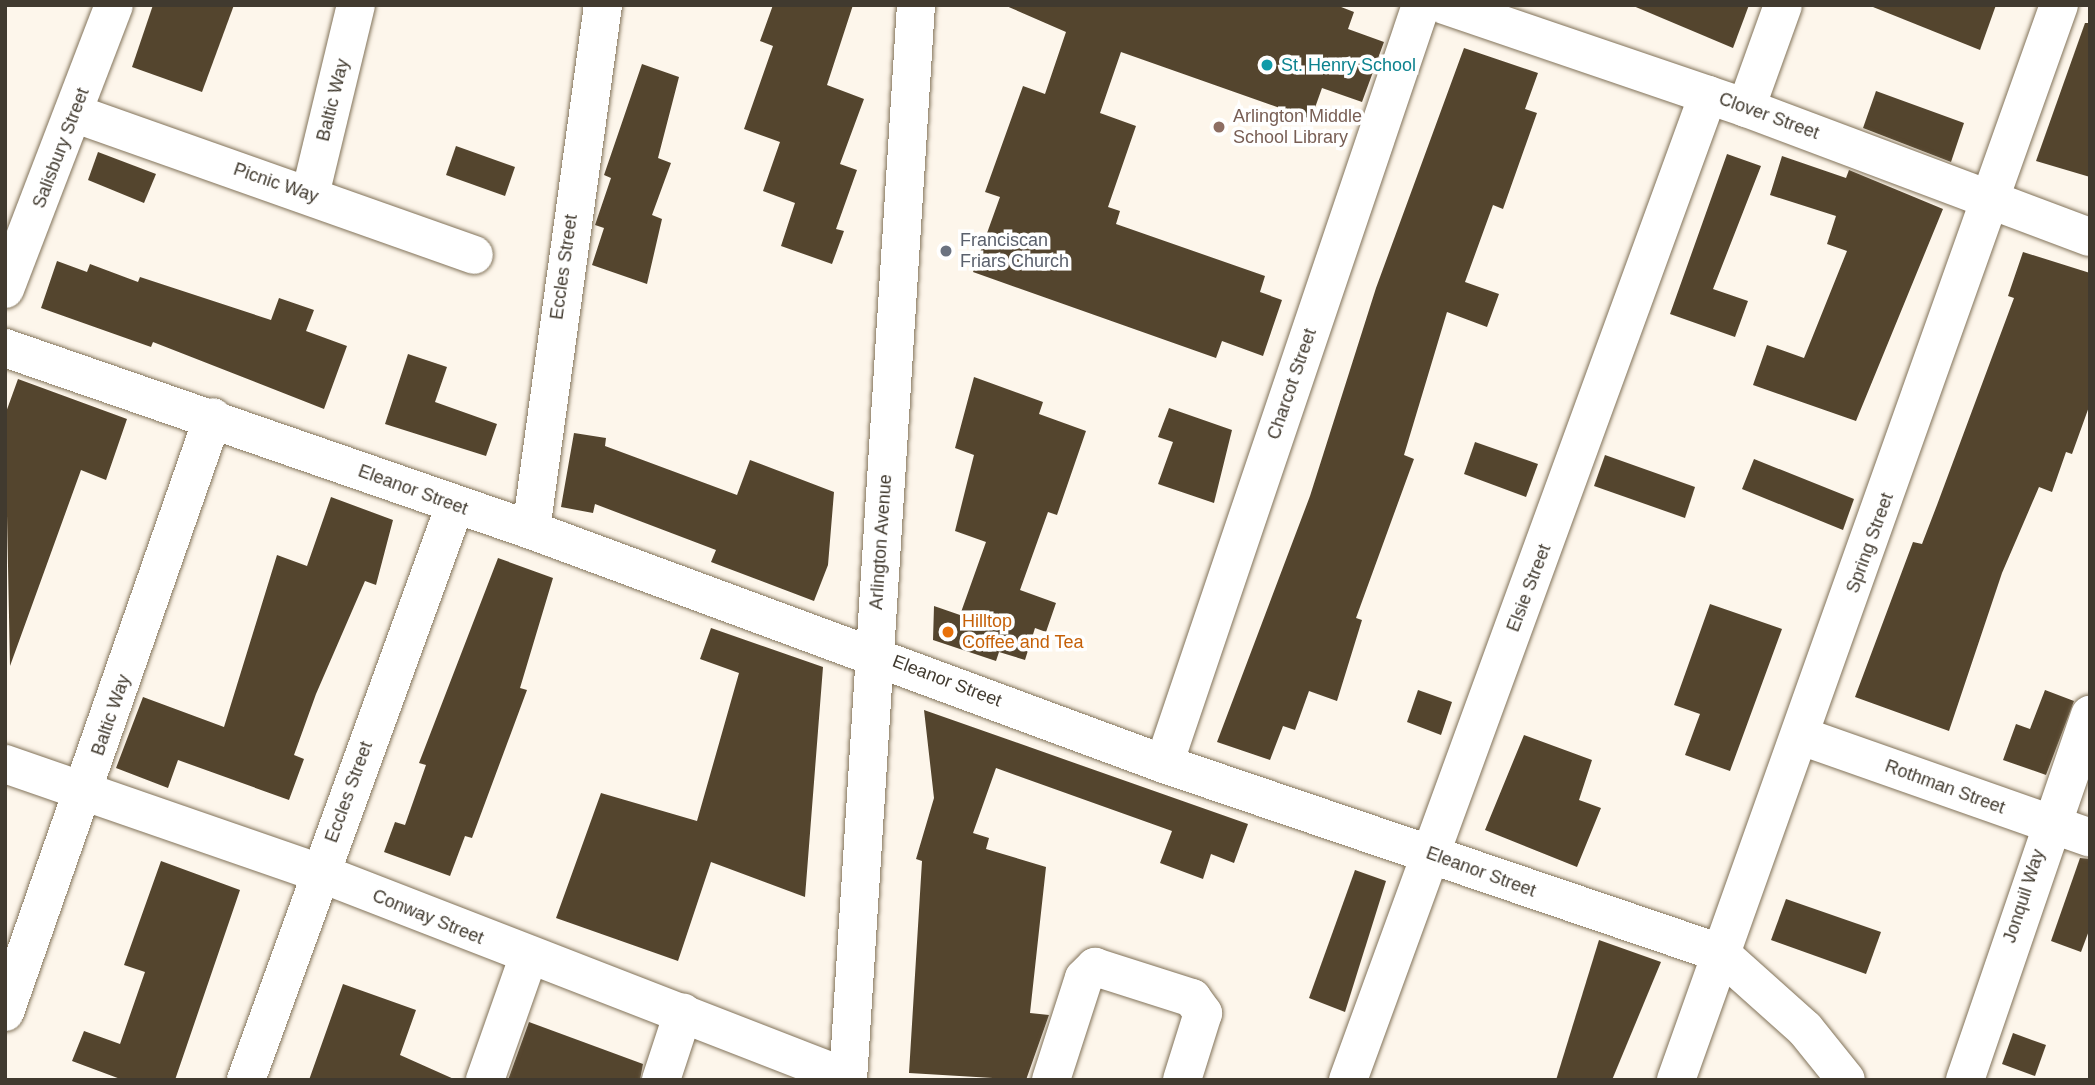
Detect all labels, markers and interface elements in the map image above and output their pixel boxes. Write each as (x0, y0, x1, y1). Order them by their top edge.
place label: St. Henry School (1281, 54, 1416, 76)
street label: Baltic Way (312, 56, 354, 144)
marker: St. Henry School (1259, 57, 1275, 73)
street label: Salisbury Street (28, 85, 94, 211)
street label: Clover Street (1716, 88, 1822, 144)
place label: Arlington Middle School Library (1233, 106, 1362, 148)
marker: Arlington Middle School Library (1211, 119, 1227, 135)
street label: Picnic Way (231, 158, 321, 208)
street label: Eccles Street (546, 213, 582, 321)
place label: Franciscan Friars Church (960, 230, 1069, 272)
marker: Franciscan Friars Church (938, 243, 954, 259)
street label: Charcot Street (1263, 326, 1321, 442)
street label: Eleanor Street (355, 460, 471, 520)
street label: Arlington Avenue (865, 473, 897, 611)
street label: Spring Street (1842, 490, 1898, 596)
street label: Elsie Street (1502, 541, 1556, 635)
place label: Hilltop Coffee and Tea (962, 611, 1084, 654)
marker: Hilltop Coffee and Tea (940, 624, 956, 640)
street label: Eleanor Street (889, 650, 1005, 712)
street label: Baltic Way (87, 672, 135, 758)
street label: Eccles Street (321, 738, 377, 846)
street label: Rothman Street (1882, 755, 2008, 819)
street label: Eleanor Street (1423, 842, 1539, 902)
street label: Jonquil Way (1999, 846, 2049, 946)
street label: Conway Street (369, 885, 487, 949)

